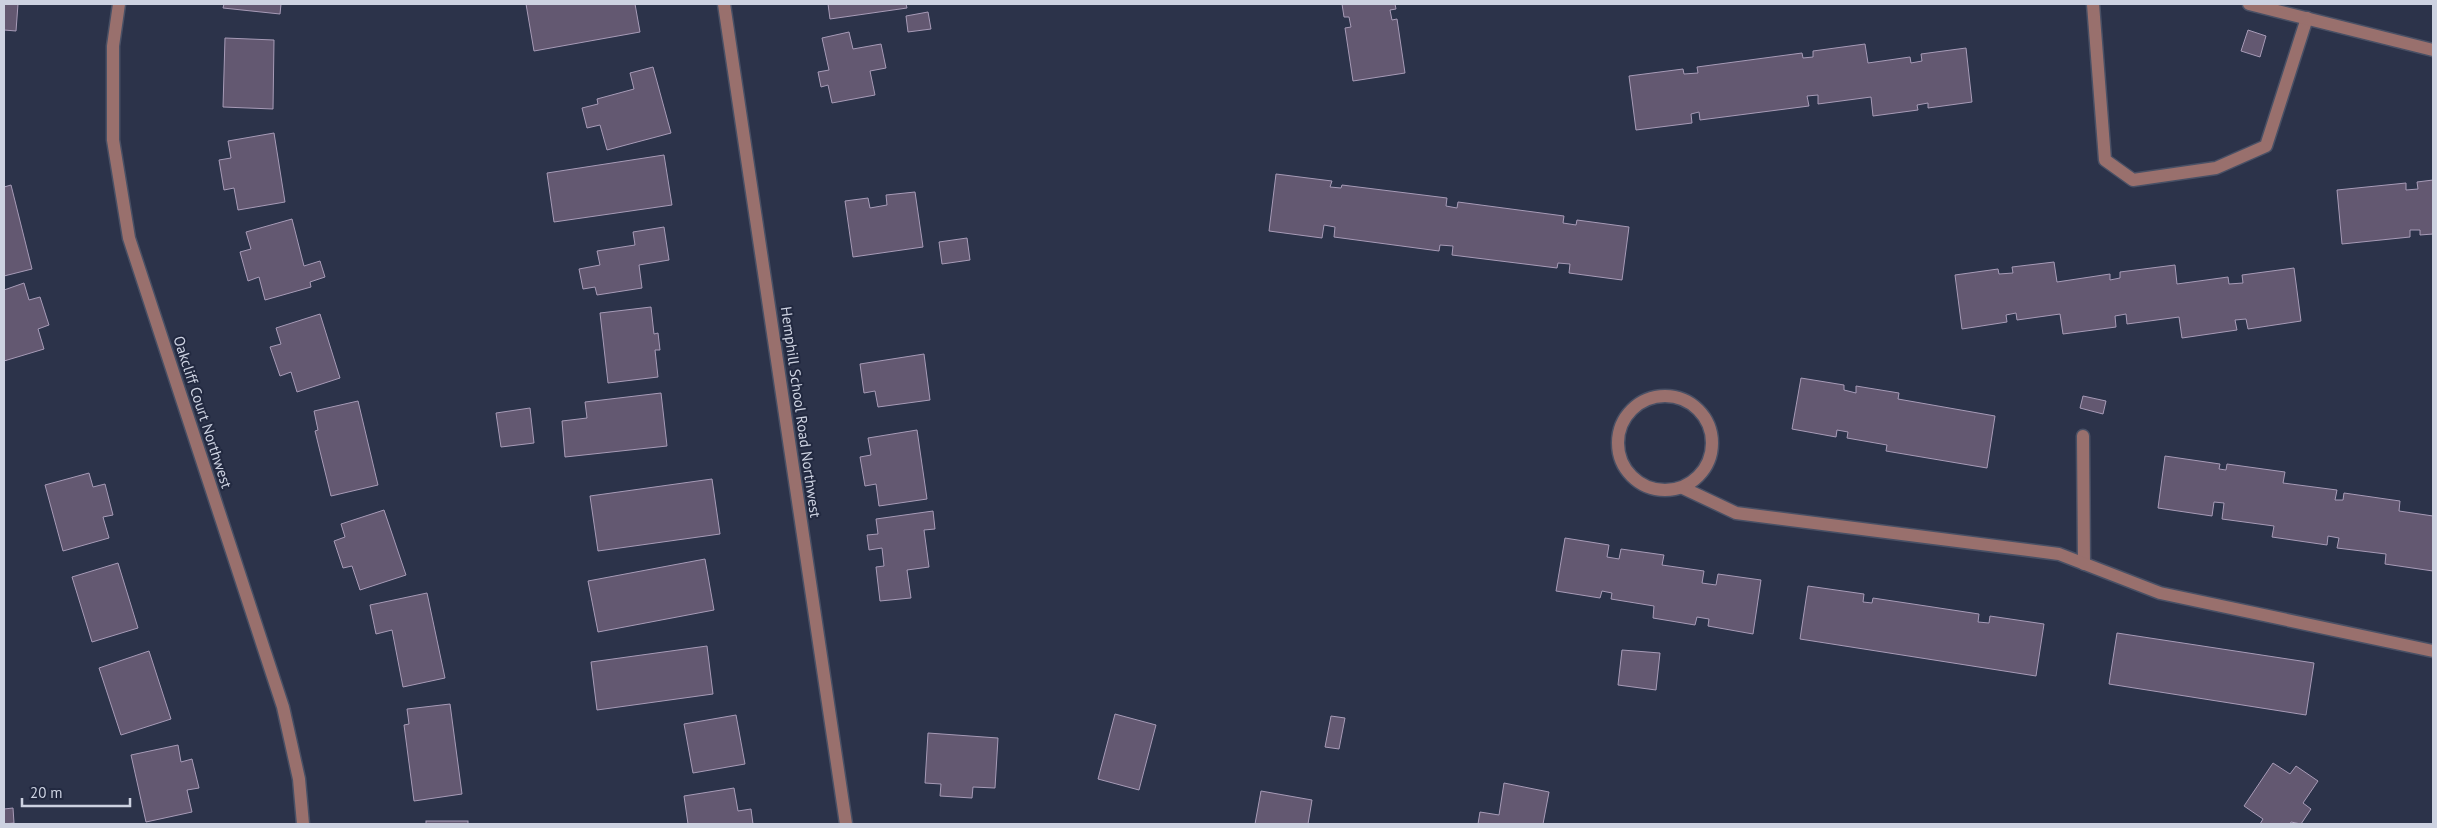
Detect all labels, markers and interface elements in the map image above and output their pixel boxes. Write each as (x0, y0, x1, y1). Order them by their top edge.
street label: Hemphill School Road Northwest (777, 305, 825, 519)
street label: Oakcliff Court Northwest (169, 333, 237, 491)
scale bar (22, 776, 130, 808)
text: 20 m (30, 783, 63, 802)

